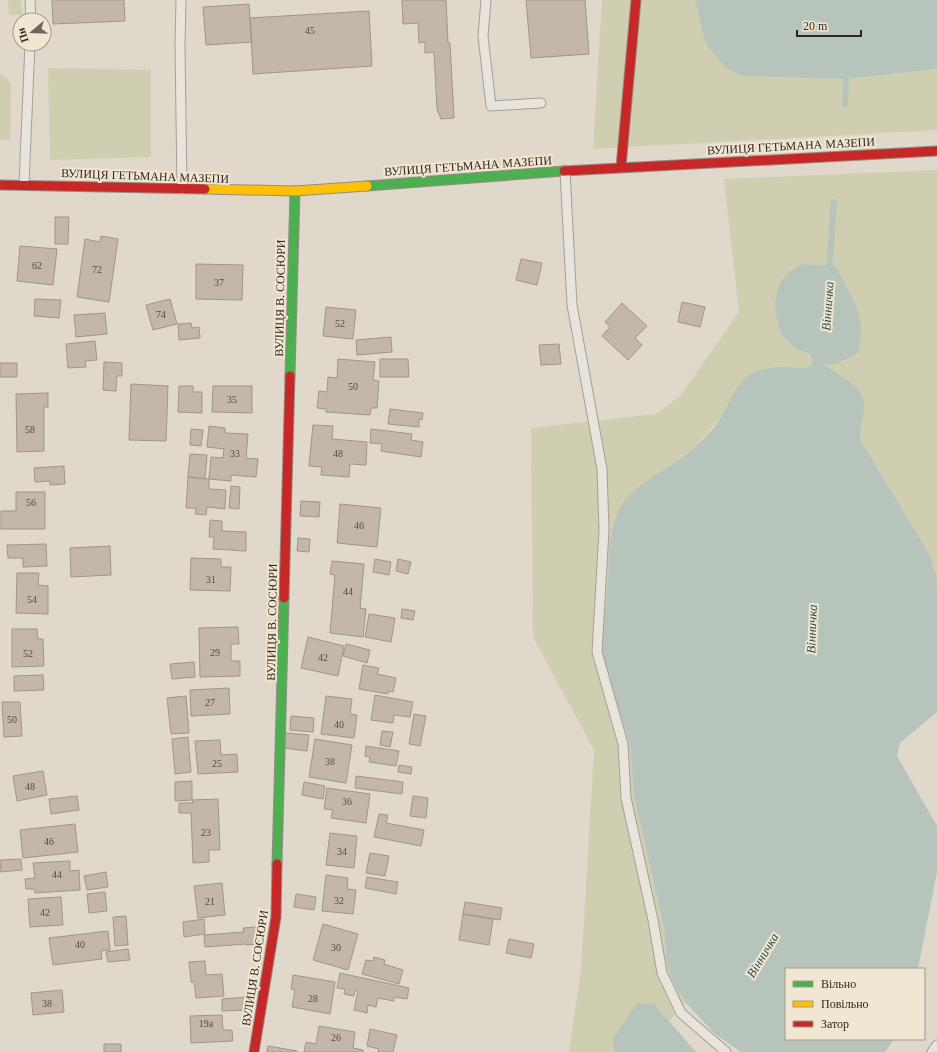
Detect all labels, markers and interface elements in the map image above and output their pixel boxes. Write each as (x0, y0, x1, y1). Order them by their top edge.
north arrow (12, 12, 52, 52)
scale bar (797, 12, 861, 38)
text: 20 m (803, 19, 828, 33)
house number: 45 (305, 25, 315, 36)
text: Пн (14, 26, 31, 44)
street label: ВУЛИЦЯ ГЕТЬМАНА МАЗЕПИ (707, 135, 876, 157)
street label: ВУЛИЦЯ ГЕТЬМАНА МАЗЕПИ (384, 153, 553, 179)
street label: ВУЛИЦЯ ГЕТЬМАНА МАЗЕПИ (61, 166, 230, 186)
street label: ВУЛИЦЯ В. СОСЮРИ (272, 239, 288, 357)
house number: 62 (32, 260, 42, 271)
house number: 72 (92, 264, 102, 275)
house number: 37 (214, 277, 224, 288)
water label: Вінничка (818, 280, 837, 331)
house number: 74 (156, 309, 166, 320)
house number: 52 (335, 318, 345, 329)
house number: 50 (348, 381, 358, 392)
house number: 35 (227, 394, 237, 405)
house number: 58 (25, 424, 35, 435)
house number: 33 (230, 448, 240, 459)
house number: 48 (333, 448, 343, 459)
house number: 56 (26, 497, 36, 508)
house number: 46 (354, 520, 364, 531)
street label: ВУЛИЦЯ В. СОСЮРИ (264, 563, 280, 681)
house number: 31 (206, 574, 216, 585)
house number: 44 (343, 586, 353, 597)
house number: 54 (27, 594, 37, 605)
water label: Вінничка (803, 604, 820, 654)
house number: 29 (210, 647, 220, 658)
house number: 52 (23, 648, 33, 659)
house number: 42 (318, 652, 328, 663)
house number: 27 (205, 697, 215, 708)
house number: 50 (7, 714, 17, 725)
house number: 40 (334, 719, 344, 730)
house number: 38 (325, 756, 335, 767)
house number: 25 (212, 758, 222, 769)
house number: 48 (25, 781, 35, 792)
house number: 36 (342, 796, 352, 807)
house number: 23 (201, 827, 211, 838)
house number: 46 (44, 836, 54, 847)
house number: 34 (337, 846, 347, 857)
house number: 44 (52, 869, 62, 880)
house number: 32 (334, 895, 344, 906)
house number: 21 (205, 896, 215, 907)
house number: 42 (40, 907, 50, 918)
street label: ВУЛИЦЯ В. СОСЮРИ (239, 909, 271, 1027)
water label: Вінничка (743, 930, 782, 980)
house number: 40 (75, 939, 85, 950)
house number: 30 (331, 942, 341, 953)
legend (785, 968, 925, 1040)
text: Вільно (821, 977, 856, 991)
house number: 28 (308, 993, 318, 1004)
text: Повільно (821, 997, 869, 1011)
house number: 38 (42, 998, 52, 1009)
text: Затор (821, 1017, 849, 1031)
house number: 19а (199, 1018, 214, 1029)
house number: 26 (331, 1032, 341, 1043)

